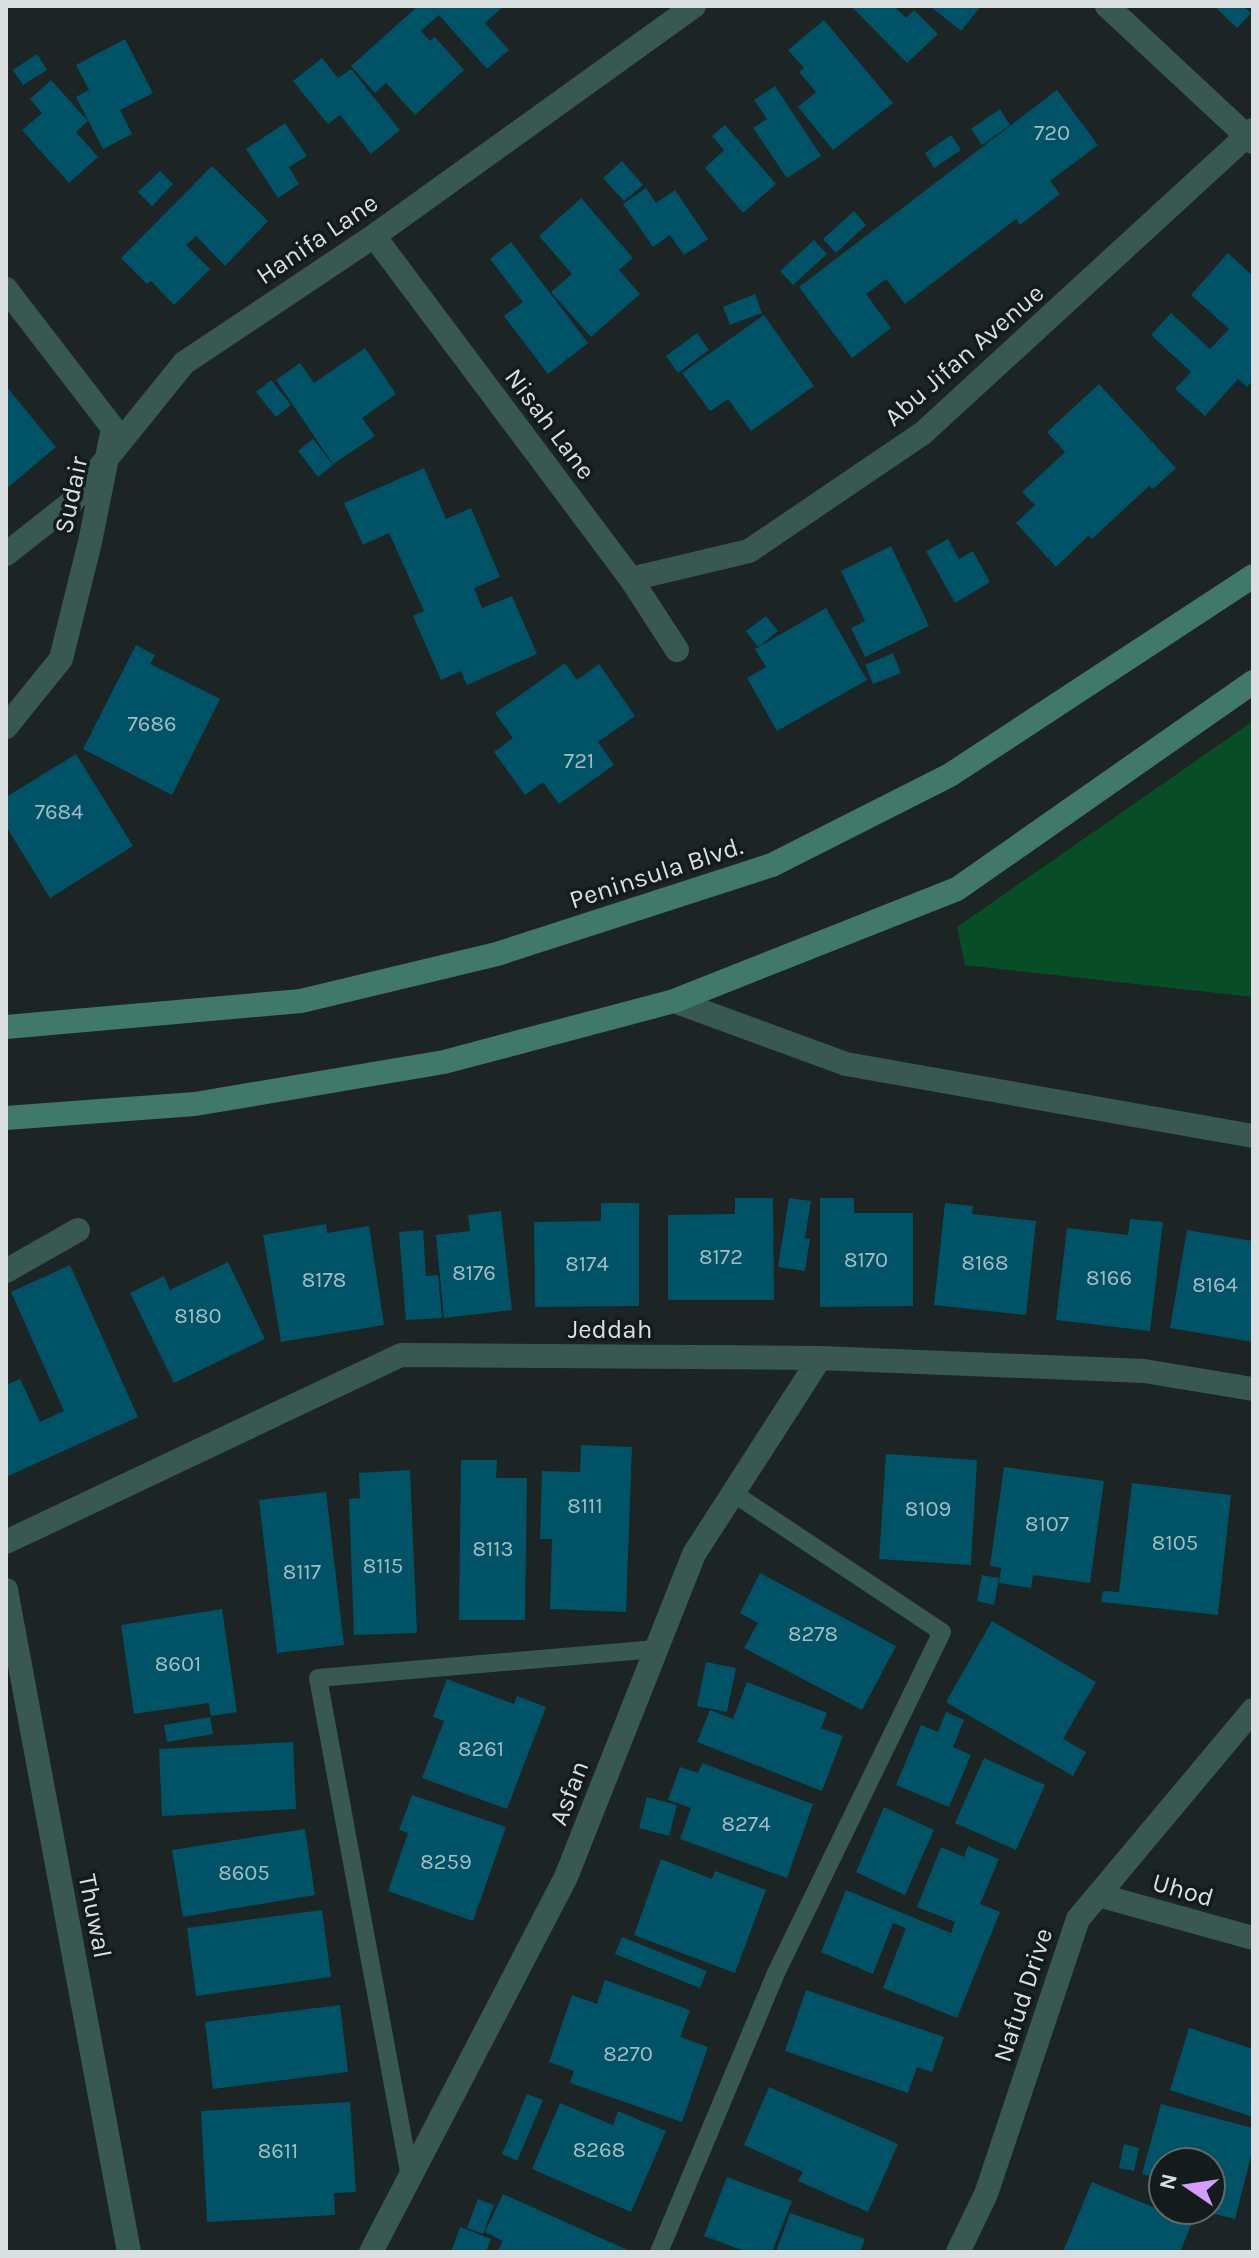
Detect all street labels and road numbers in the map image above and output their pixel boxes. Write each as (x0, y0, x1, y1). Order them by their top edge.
street label: Hanifa Lane (250, 187, 384, 291)
street label: Abu Jifan Avenue (878, 277, 1050, 433)
street label: Nisah Lane (498, 362, 602, 486)
street label: Sudair (48, 453, 94, 537)
street label: Peninsula Blvd. (565, 830, 747, 916)
street label: Jeddah (568, 1314, 652, 1345)
street label: Asfan (543, 1756, 595, 1830)
street label: Uhod (1149, 1867, 1217, 1913)
street label: Thuwal (72, 1871, 118, 1961)
street label: Nafud Drive (987, 1924, 1059, 2066)

